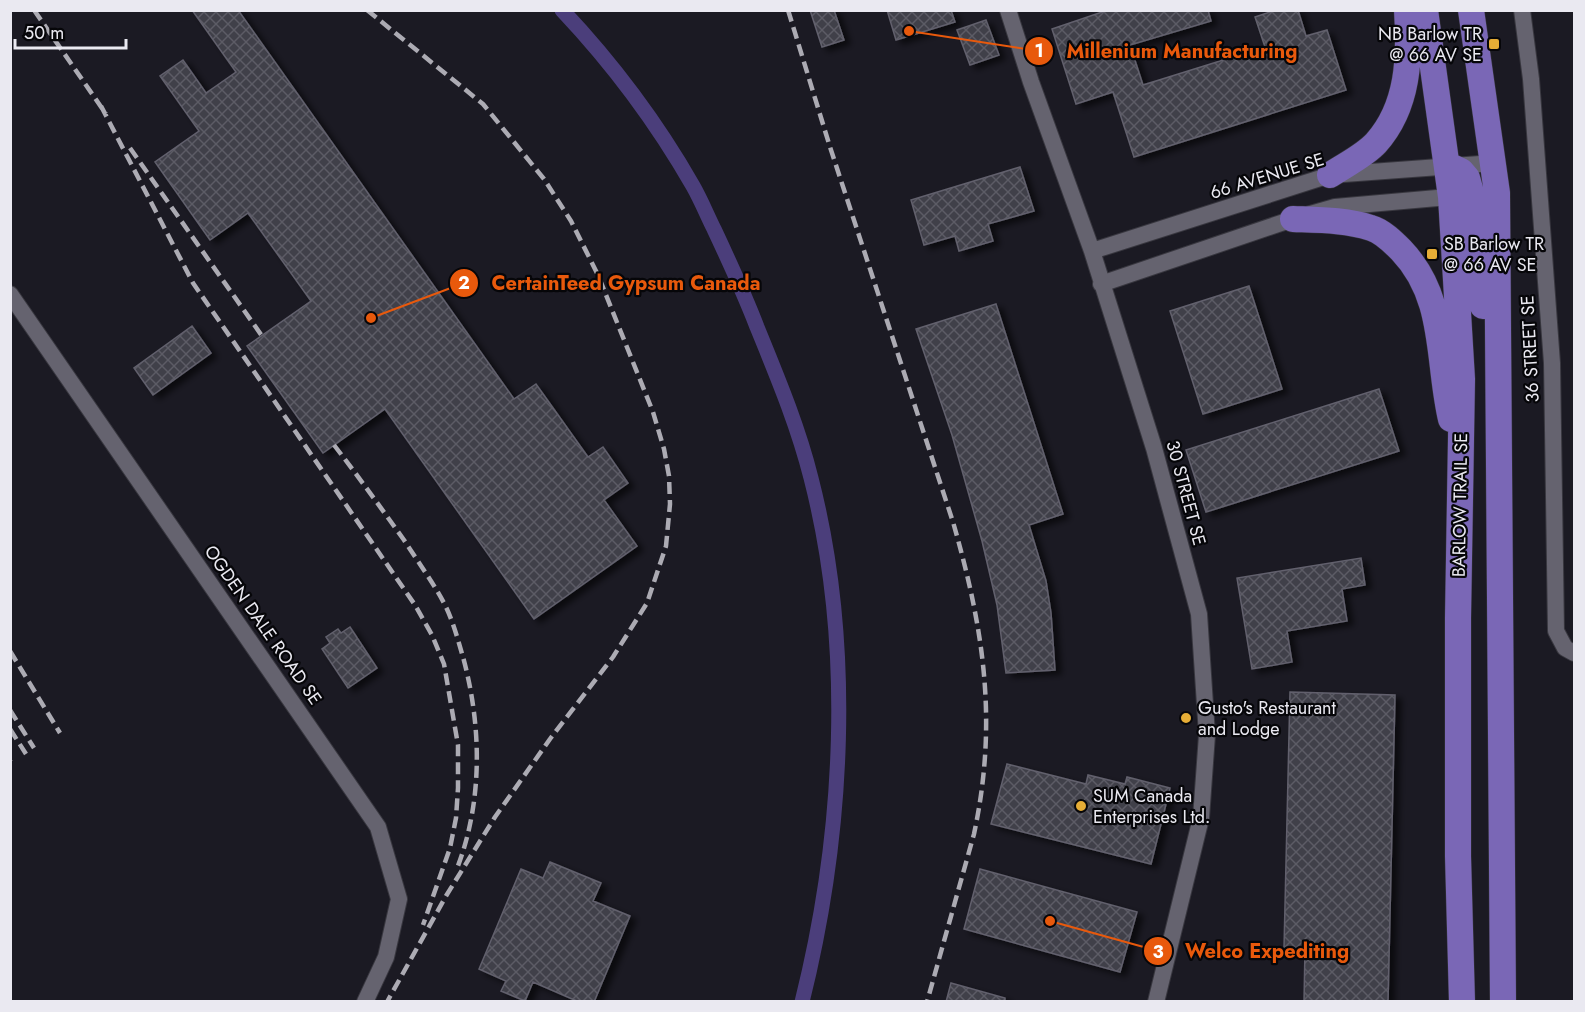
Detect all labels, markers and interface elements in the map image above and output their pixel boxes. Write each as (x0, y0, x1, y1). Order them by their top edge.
scale bar (15, 12, 126, 50)
text: 50 m (24, 20, 64, 46)
place label: NB Barlow TR @ 66 AV SE (1378, 21, 1482, 68)
callout: Millenium Manufacturing (1024, 32, 1309, 70)
text: Millenium Manufacturing (1067, 37, 1297, 66)
marker: NB Barlow TR @ 66 AV SE (1487, 37, 1501, 51)
text: 1 (1034, 38, 1044, 64)
street label: 66 AVENUE SE (1207, 146, 1327, 206)
place label: SB Barlow TR @ 66 AV SE (1444, 231, 1544, 278)
marker: SB Barlow TR @ 66 AV SE (1425, 247, 1439, 261)
callout: CertainTeed Gypsum Canada (449, 264, 772, 302)
text: CertainTeed Gypsum Canada (492, 269, 760, 298)
text: 2 (458, 270, 470, 296)
street label: 36 STREET SE (1514, 295, 1546, 403)
street label: BARLOW TRAIL SE (1446, 433, 1474, 577)
street label: 30 STREET SE (1160, 438, 1212, 548)
street label: OGDEN DALE ROAD SE (198, 540, 328, 710)
place label: Gusto's Restaurant and Lodge (1198, 695, 1337, 742)
marker: Gusto's Restaurant and Lodge (1179, 711, 1193, 725)
place label: SUM Canada Enterprises Ltd. (1093, 783, 1211, 830)
marker: SUM Canada Enterprises Ltd. (1074, 799, 1088, 813)
callout: Welco Expediting (1143, 932, 1362, 970)
text: Welco Expediting (1185, 937, 1349, 966)
text: 3 (1152, 939, 1164, 965)

